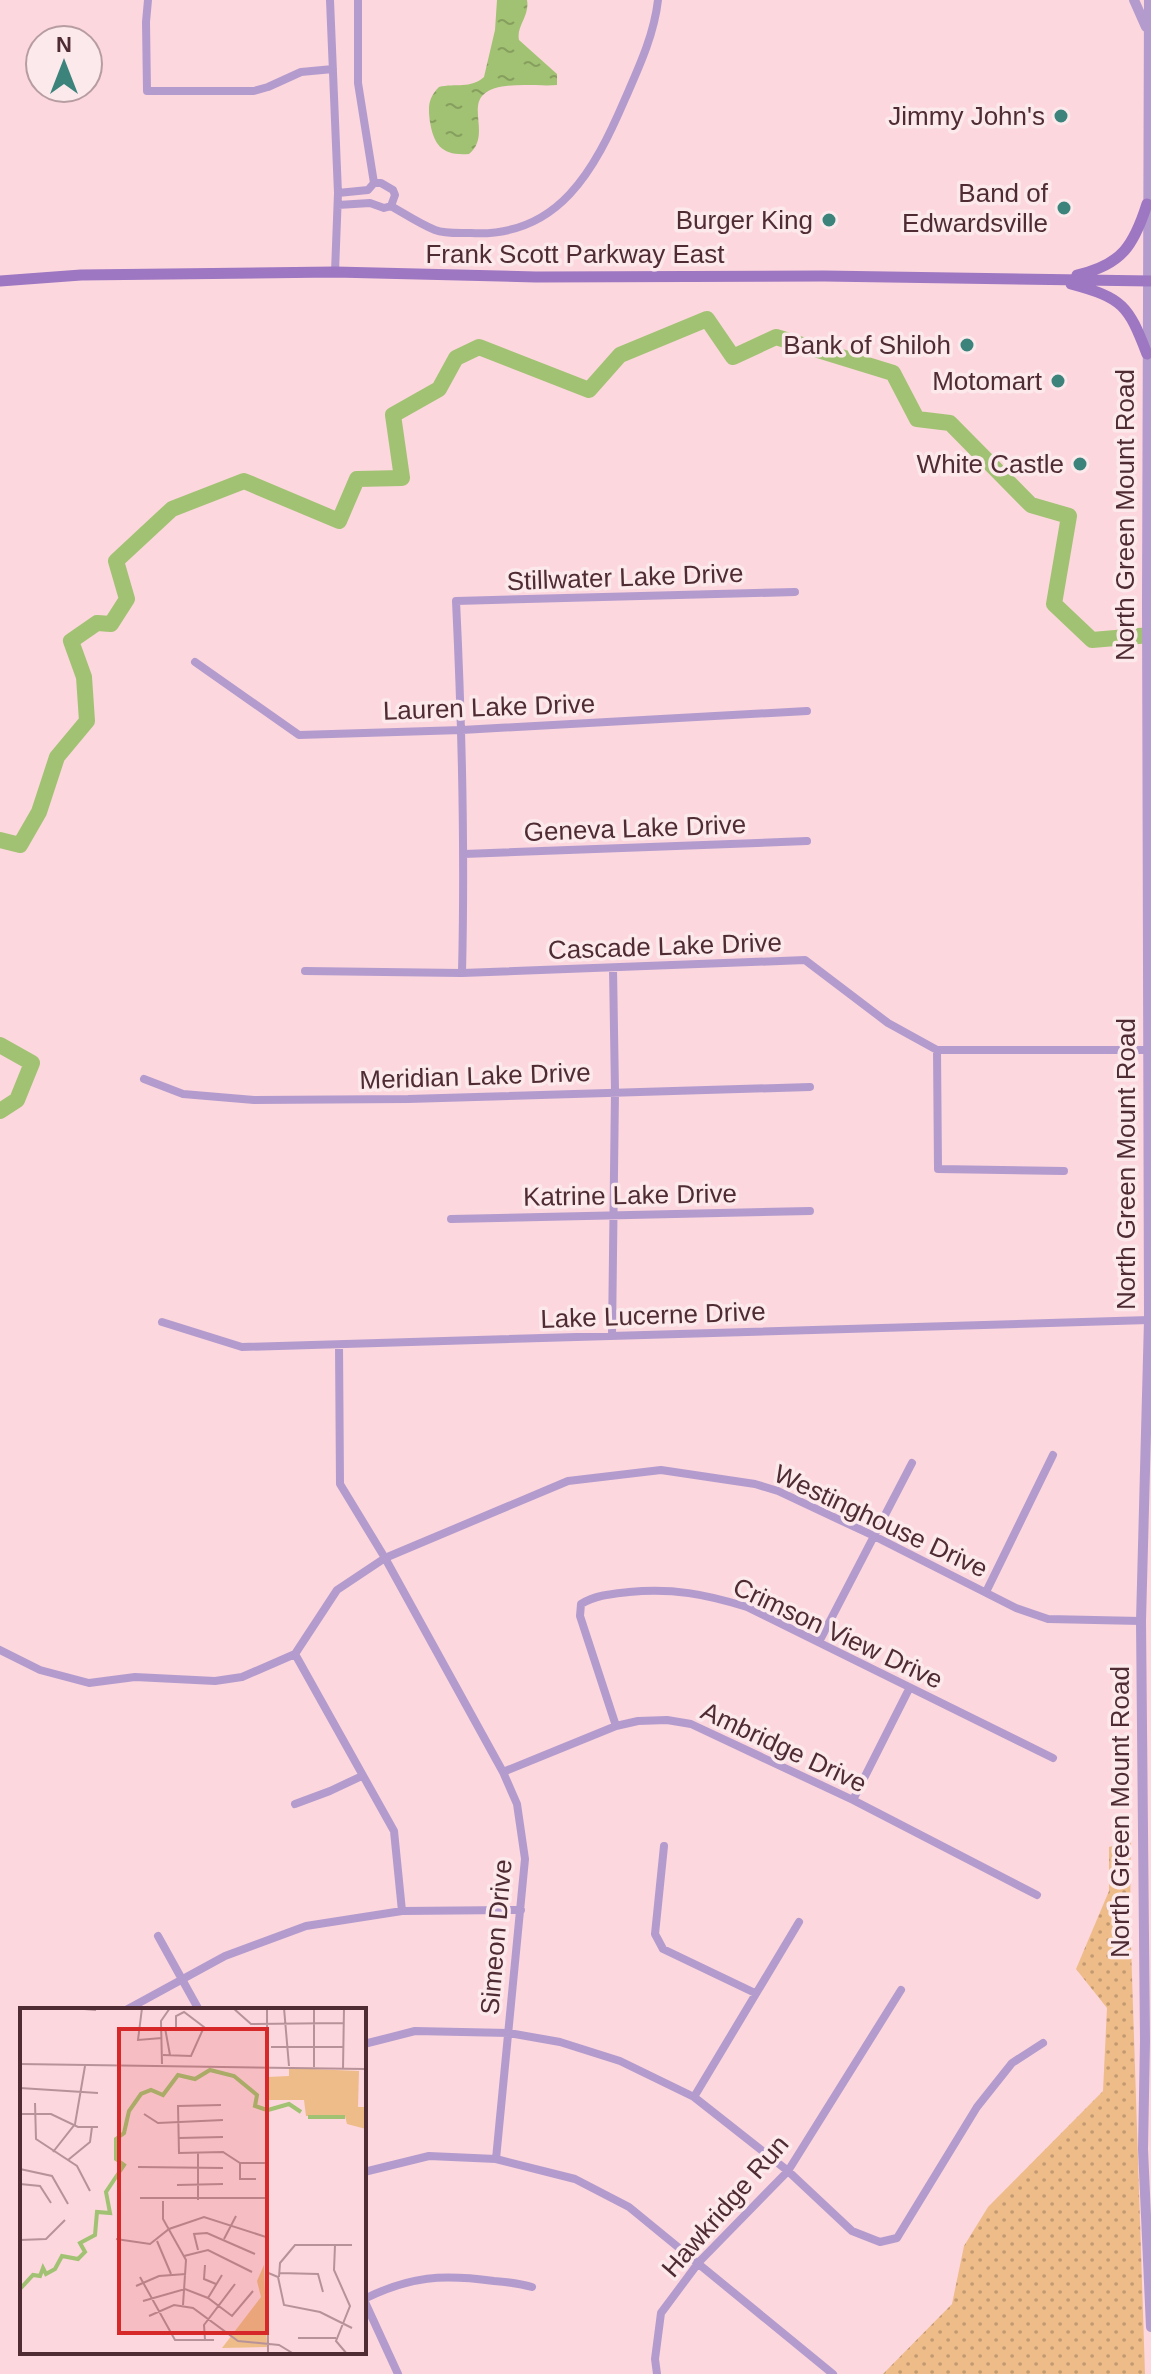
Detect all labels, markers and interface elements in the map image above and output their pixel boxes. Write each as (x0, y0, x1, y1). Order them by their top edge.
north arrow (24, 24, 104, 104)
text: N (56, 32, 72, 57)
place label: Jimmy John's (888, 101, 1045, 131)
marker: Jimmy John's (1052, 107, 1070, 125)
place label: Band of Edwardsville (902, 178, 1049, 238)
marker: Band of Edwardsville (1055, 199, 1073, 217)
place label: Burger King (676, 205, 813, 235)
marker: Burger King (820, 211, 838, 229)
street label: Frank Scott Parkway East (425, 239, 725, 269)
place label: Bank of Shiloh (783, 330, 951, 360)
marker: Bank of Shiloh (958, 336, 976, 354)
place label: Motomart (932, 366, 1043, 396)
street label: North Green Mount Road (1110, 369, 1140, 661)
marker: Motomart (1049, 372, 1067, 390)
place label: White Castle (917, 449, 1064, 479)
marker: White Castle (1071, 455, 1089, 473)
street label: Stillwater Lake Drive (506, 558, 744, 596)
street label: Lauren Lake Drive (382, 688, 596, 726)
street label: Geneva Lake Drive (523, 809, 747, 847)
street label: Cascade Lake Drive (547, 927, 783, 965)
street label: North Green Mount Road (1111, 1018, 1141, 1310)
street label: Meridian Lake Drive (359, 1057, 591, 1095)
street label: Katrine Lake Drive (523, 1178, 737, 1212)
street label: Lake Lucerne Drive (540, 1296, 766, 1334)
street label: Westinghouse Drive (769, 1458, 993, 1584)
street label: Crimson View Drive (728, 1571, 948, 1695)
street label: North Green Mount Road (1105, 1666, 1135, 1958)
street label: Ambridge Drive (696, 1696, 872, 1798)
street label: Simeon Drive (474, 1858, 518, 2016)
inset map (20, 2008, 366, 2354)
street label: Hawkridge Run (655, 2129, 795, 2283)

